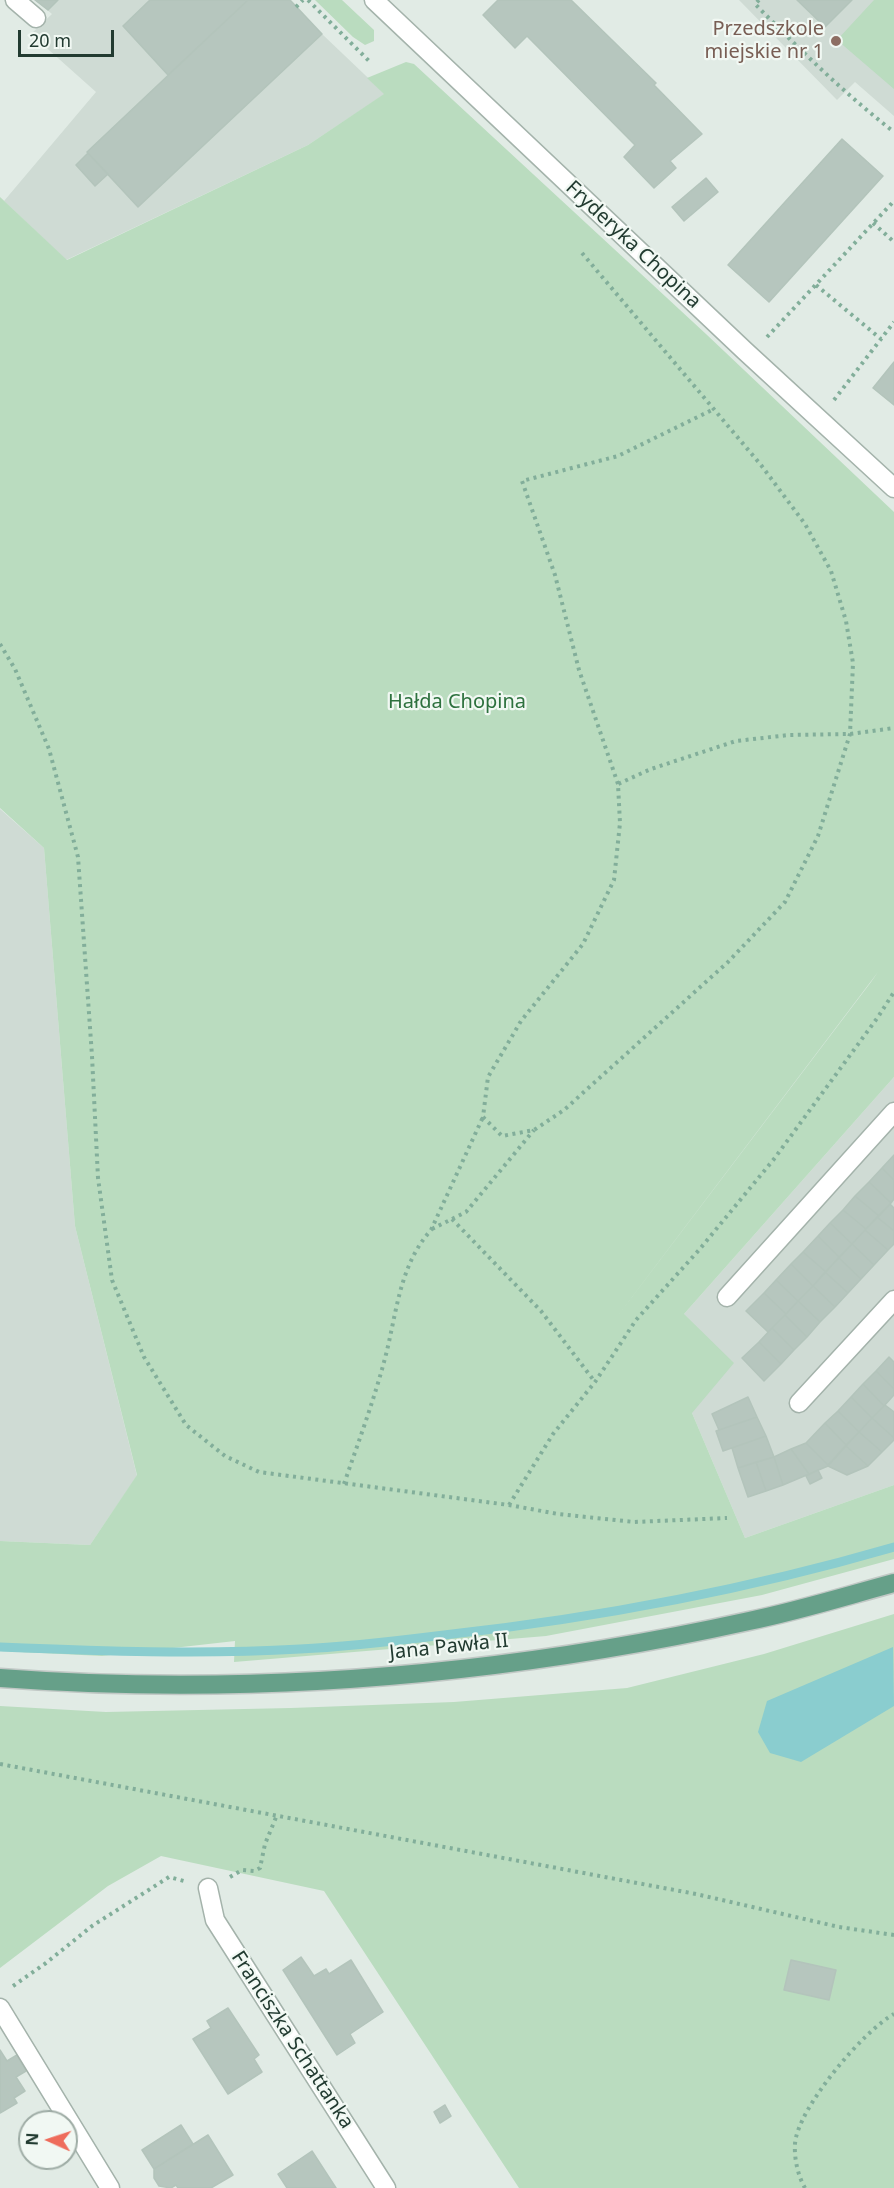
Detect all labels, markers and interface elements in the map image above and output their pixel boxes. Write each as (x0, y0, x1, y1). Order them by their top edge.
place label: Przedszkole miejskie nr 1 (705, 17, 824, 64)
scale bar (21, 18, 117, 56)
text: 20 m (29, 28, 71, 52)
marker: Przedszkole miejskie nr 1 (829, 34, 843, 48)
street label: Fryderyka Chopina (560, 176, 706, 314)
park label: Hałda Chopina (388, 690, 526, 714)
street label: Jana Pawła II (388, 1629, 510, 1665)
street label: Franciszka Schattanka (226, 1947, 358, 2133)
north arrow (18, 2110, 78, 2170)
text: N (21, 2132, 43, 2146)

